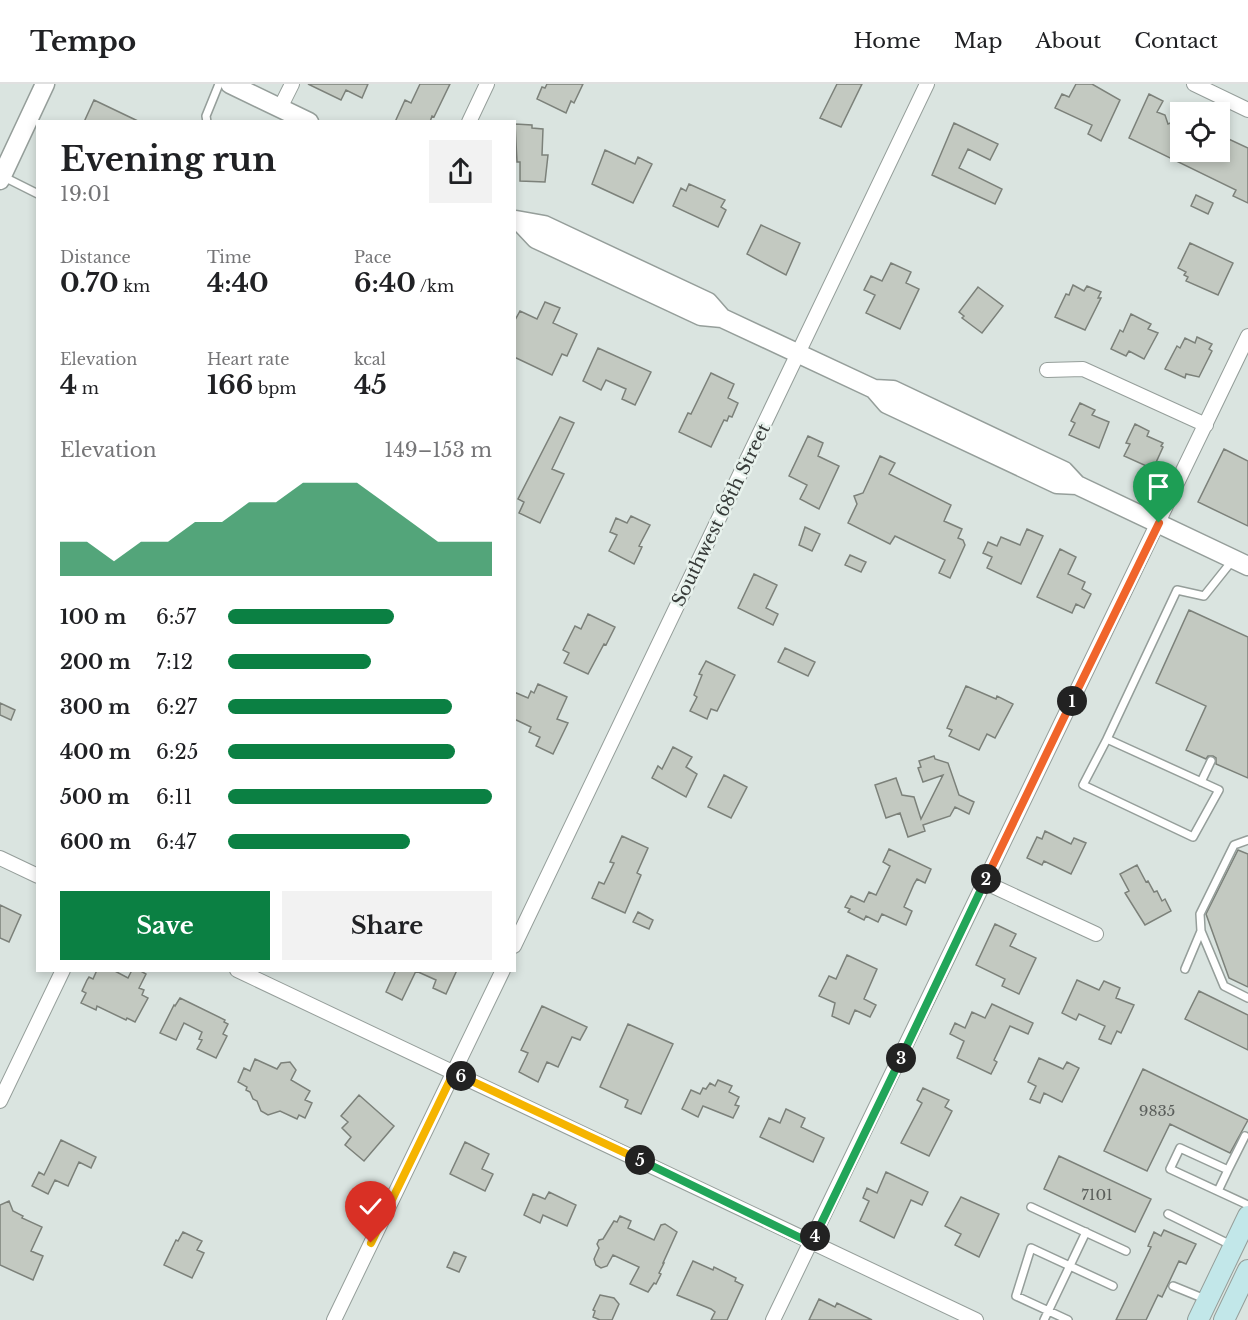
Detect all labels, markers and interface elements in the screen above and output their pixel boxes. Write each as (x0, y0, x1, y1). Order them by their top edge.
text: Tempo (30, 24, 136, 59)
text: Home (854, 28, 921, 54)
text: Map (954, 28, 1002, 54)
text: About (1035, 28, 1101, 54)
text: Contact (1134, 28, 1218, 54)
map controls (1170, 102, 1230, 162)
button: locate (1170, 102, 1230, 162)
text: Evening run (60, 139, 276, 180)
button: share (429, 140, 492, 203)
text: 19:01 (60, 182, 111, 206)
text: Distance (60, 247, 131, 267)
text: Time (207, 247, 251, 267)
text: Pace (354, 247, 391, 267)
text: 0.70 (60, 267, 119, 299)
text: 4:40 (207, 267, 269, 299)
text: 6:40 (354, 267, 416, 299)
text: km (119, 276, 150, 296)
text: /km (416, 276, 454, 296)
text: Elevation (60, 349, 137, 369)
text: Heart rate (207, 349, 289, 369)
text: kcal (354, 349, 386, 369)
text: 4 (60, 369, 77, 401)
text: 166 (207, 369, 253, 401)
text: 45 (354, 369, 387, 401)
text: m (77, 378, 99, 398)
text: bpm (253, 378, 296, 398)
street label: Southwest 68th Street (667, 420, 775, 610)
text: Elevation (60, 438, 157, 462)
text: 149–153 m (384, 438, 492, 462)
pin (1133, 461, 1184, 523)
icon: arrive (1142, 470, 1175, 503)
text: 100 m (60, 605, 126, 629)
text: 6:57 (156, 605, 196, 629)
text: 200 m (60, 650, 131, 674)
text: 7:12 (156, 650, 193, 674)
pin: 1 (1057, 686, 1087, 716)
text: 1 (1069, 691, 1075, 711)
text: 300 m (60, 695, 130, 719)
text: 6:27 (156, 695, 197, 719)
text: 400 m (60, 740, 131, 764)
text: 6:25 (156, 740, 198, 764)
text: 500 m (60, 785, 130, 809)
text: 6:11 (156, 785, 192, 809)
text: 600 m (60, 830, 131, 854)
text: 6:47 (156, 830, 196, 854)
pin: 2 (971, 864, 1001, 894)
text: 2 (981, 869, 991, 889)
button: Save (60, 891, 270, 960)
button: Share (282, 891, 492, 960)
pin: 3 (886, 1043, 916, 1073)
text: 3 (896, 1048, 906, 1068)
pin: 6 (446, 1061, 476, 1091)
text: 6 (456, 1066, 466, 1086)
house number: 9835 (1139, 1101, 1175, 1120)
pin: 5 (625, 1145, 655, 1175)
text: 5 (635, 1150, 645, 1170)
pin (345, 1181, 396, 1243)
house number: 7101 (1081, 1185, 1113, 1204)
icon: check (354, 1190, 387, 1223)
pin: 4 (800, 1221, 830, 1251)
text: 4 (810, 1226, 820, 1246)

